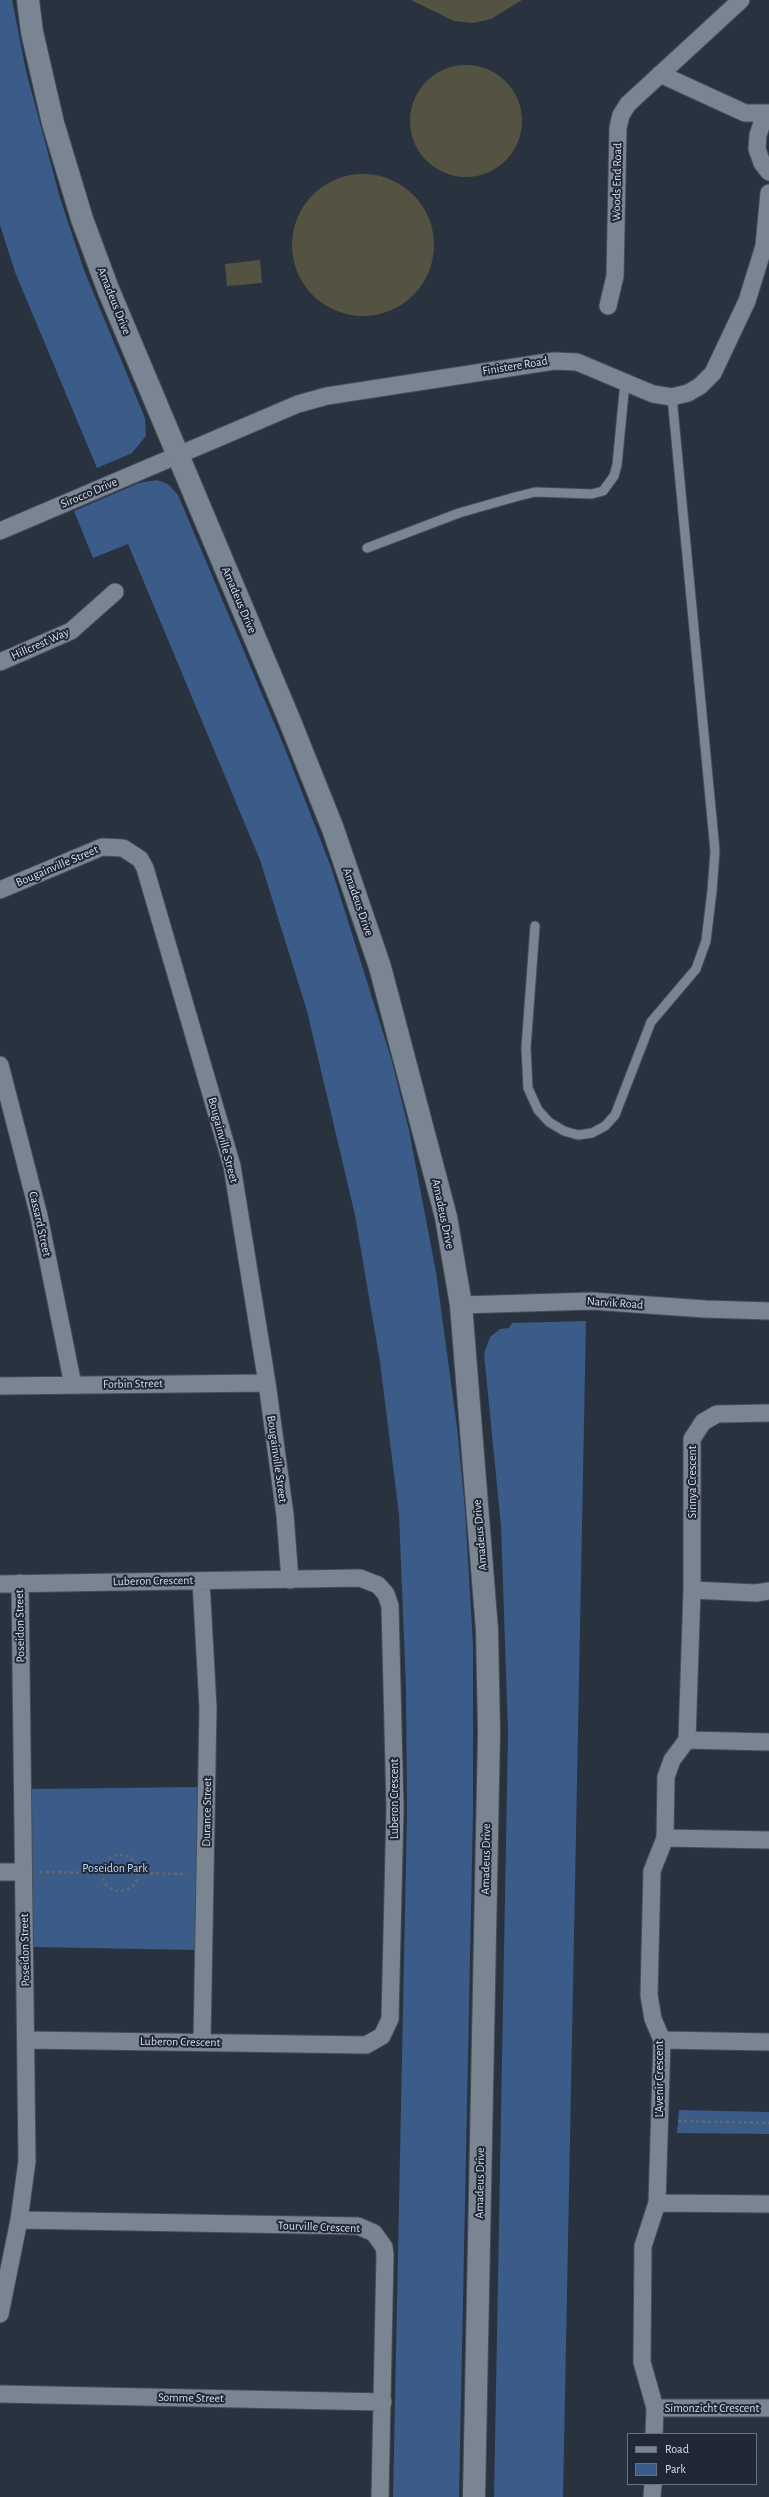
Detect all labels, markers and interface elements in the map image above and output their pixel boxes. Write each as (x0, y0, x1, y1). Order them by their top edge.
street label: Woods End Road (609, 143, 625, 221)
street label: Amadeus Drive (94, 265, 134, 337)
street label: Finistere Road (481, 354, 549, 378)
street label: Sirocco Drive (58, 475, 120, 511)
street label: Amadeus Drive (218, 564, 260, 636)
street label: Hillcrest Way (9, 625, 71, 663)
street label: Bougainville Street (14, 842, 100, 890)
street label: Amadeus Drive (340, 866, 376, 938)
street label: Bougainville Street (205, 1096, 241, 1184)
street label: Amadeus Drive (429, 1178, 457, 1250)
street label: Cassard Street (26, 1190, 54, 1258)
street label: Narvik Road (586, 1294, 644, 1312)
street label: Forbin Street (103, 1376, 163, 1392)
street label: Bougainville Street (264, 1414, 290, 1504)
street label: Sinnya Crescent (685, 1445, 699, 1519)
street label: Amadeus Drive (470, 1499, 490, 1571)
street label: Luberon Crescent (113, 1573, 193, 1589)
street label: Poseidon Street (12, 1589, 28, 1663)
street label: Luberon Crescent (387, 1759, 401, 1839)
street label: Durance Street (199, 1777, 215, 1847)
street label: Amadeus Drive (478, 1823, 494, 1895)
park label: Poseidon Park (82, 1861, 148, 1875)
street label: Poseidon Street (17, 1913, 33, 1987)
street label: Luberon Crescent (140, 2034, 220, 2050)
street label: L'Avenir Crescent (652, 2040, 666, 2118)
street label: Amadeus Drive (472, 2147, 488, 2219)
street label: Tourville Crescent (278, 2218, 360, 2236)
street label: Somme Street (158, 2390, 224, 2406)
street label: Simonzicht Crescent (665, 2401, 759, 2415)
legend (627, 2433, 757, 2485)
text: Road (665, 2443, 689, 2455)
text: Park (665, 2463, 686, 2475)

